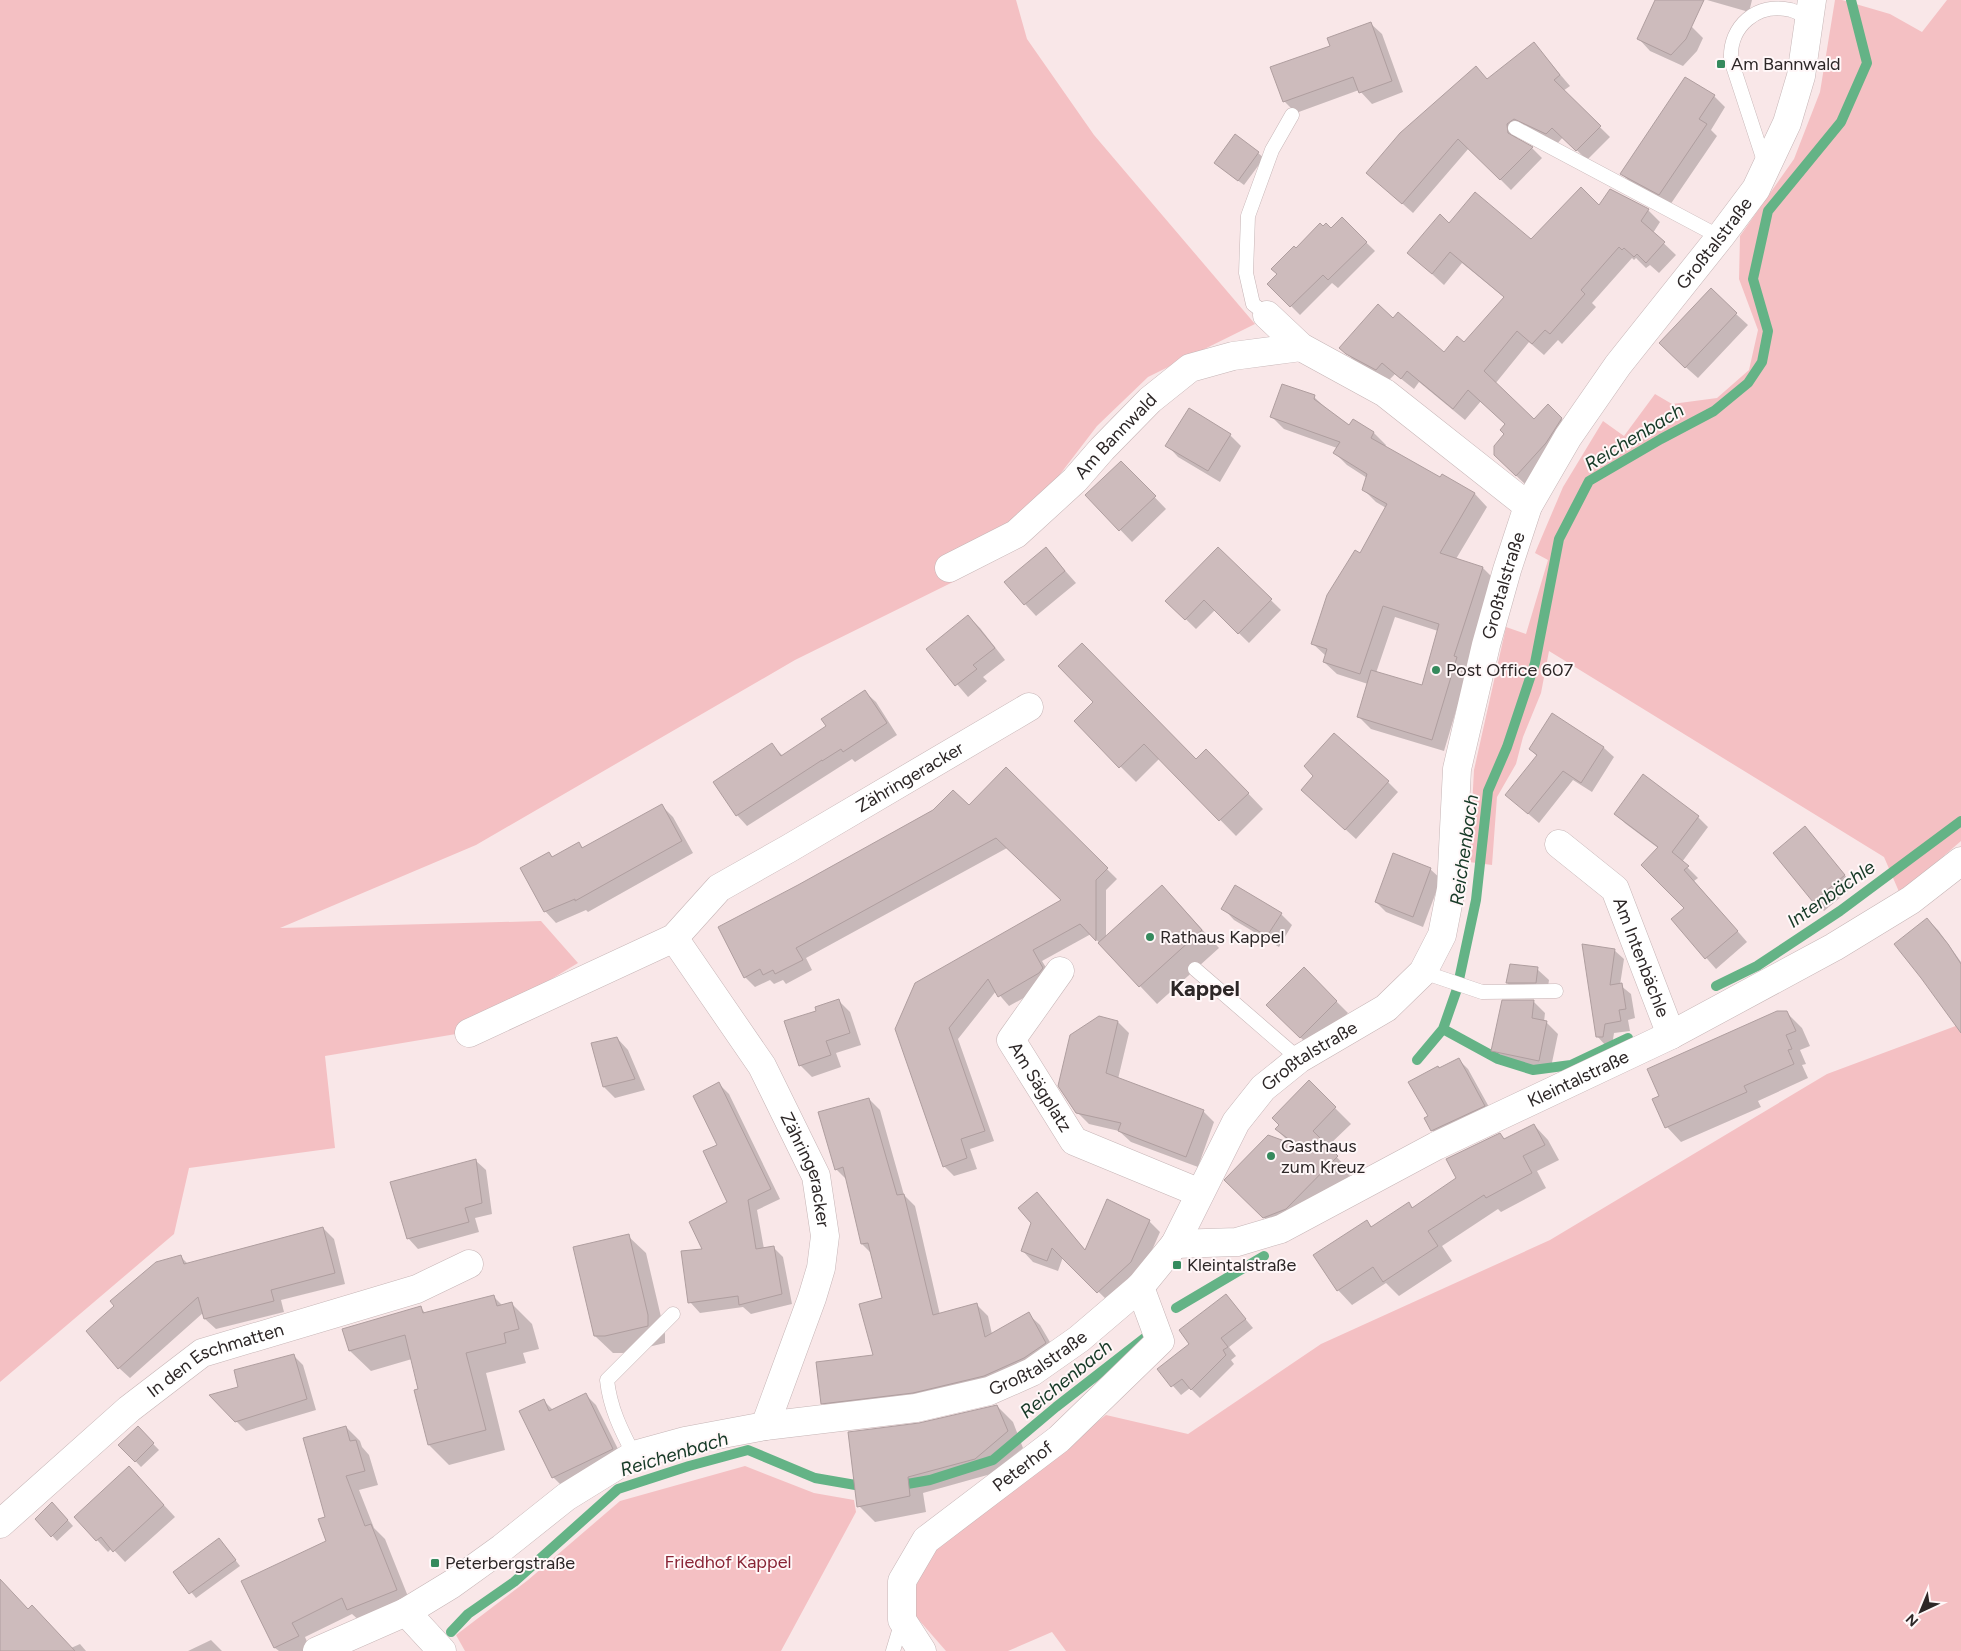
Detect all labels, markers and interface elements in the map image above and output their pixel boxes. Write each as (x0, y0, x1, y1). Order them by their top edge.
place label: Am Bannwald (1731, 53, 1841, 75)
marker: Am Bannwald (1715, 58, 1727, 70)
street label: Großtalstraße (1672, 193, 1757, 294)
street label: Am Bannwald (1070, 389, 1161, 483)
water label: Reichenbach (1580, 398, 1688, 476)
street label: Großtalstraße (1477, 529, 1530, 642)
place label: Post Office 607 (1446, 659, 1573, 681)
marker: Post Office 607 (1430, 664, 1442, 676)
street label: Zähringeracker (852, 737, 968, 817)
water label: Reichenbach (1445, 793, 1483, 907)
water label: Intenbächle (1783, 855, 1880, 933)
street label: Am Intenbächle (1608, 894, 1674, 1021)
place label: Rathaus Kappel (1160, 926, 1284, 948)
marker: Rathaus Kappel (1144, 931, 1156, 943)
district label: Kappel (1170, 975, 1240, 1002)
street label: Großtalstraße (1257, 1016, 1361, 1096)
street label: Am Sägplatz (1004, 1038, 1077, 1136)
street label: Kleintalstraße (1524, 1045, 1633, 1112)
street label: Zähringeracker (776, 1109, 835, 1229)
place label: Gasthaus zum Kreuz (1281, 1135, 1366, 1178)
marker: Gasthaus zum Kreuz (1265, 1150, 1277, 1162)
place label: Kleintalstraße (1187, 1254, 1296, 1276)
marker: Kleintalstraße (1171, 1259, 1183, 1271)
street label: In den Eschmatten (143, 1318, 286, 1402)
street label: Großtalstraße (985, 1326, 1092, 1401)
water label: Reichenbach (1015, 1335, 1117, 1423)
water label: Reichenbach (617, 1427, 731, 1481)
street label: Peterhof (988, 1436, 1058, 1496)
park label: Friedhof Kappel (665, 1551, 791, 1573)
place label: Peterbergstraße (445, 1552, 575, 1574)
marker: Peterbergstraße (429, 1557, 441, 1569)
north arrow (1896, 1586, 1946, 1636)
text: N (1903, 1610, 1922, 1630)

